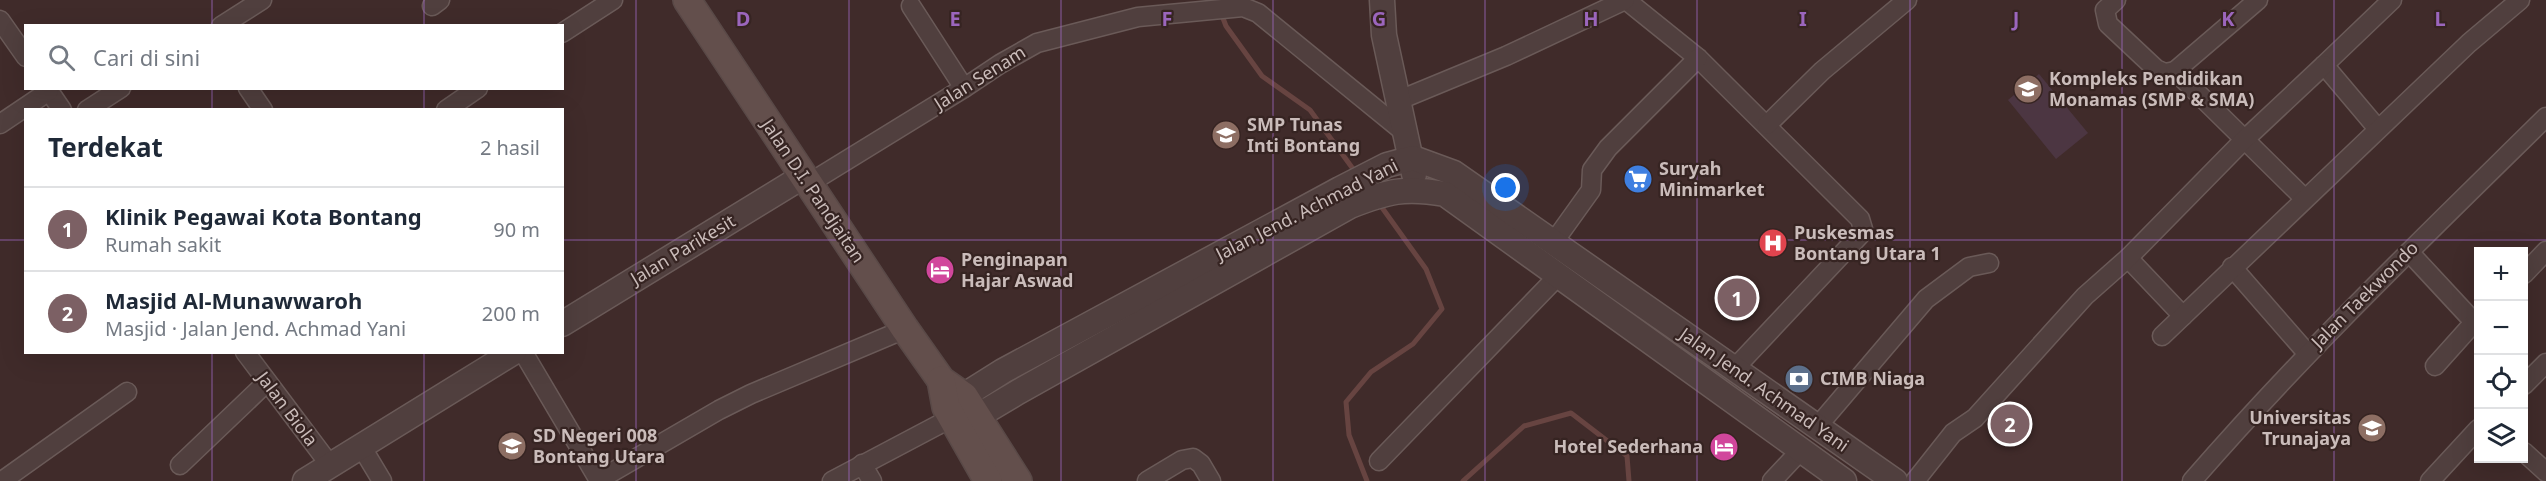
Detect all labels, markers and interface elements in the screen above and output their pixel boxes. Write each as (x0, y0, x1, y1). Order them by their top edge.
text: D (736, 5, 750, 32)
text: E (949, 5, 961, 32)
text: F (1162, 5, 1172, 32)
text: G (1372, 5, 1386, 32)
text: H (1583, 5, 1599, 32)
text: I (1799, 5, 1807, 32)
text: J (2011, 5, 2019, 32)
text: K (2221, 5, 2235, 32)
text: L (2434, 5, 2446, 32)
search box (24, 24, 564, 90)
street label: Jalan Senam (927, 40, 1030, 116)
icon: search (45, 41, 78, 74)
text: Cari di sini (93, 42, 200, 72)
place label: Kompleks Pendidikan Monamas (SMP & SMA) (2049, 66, 2254, 111)
school or university icon: Kompleks Pendidikan Monamas (SMP & SMA) (2012, 73, 2044, 105)
street label: Jalan D.I. Pandjaitan (756, 112, 871, 267)
place label: SMP Tunas Inti Bontang (1247, 112, 1360, 157)
school or university icon: SMP Tunas Inti Bontang (1210, 119, 1242, 151)
text: Terdekat (48, 129, 163, 165)
text: 2 hasil (480, 134, 540, 161)
street label: Jalan Jend. Achmad Yani (1210, 153, 1402, 266)
place label: Suryah Minimarket (1659, 156, 1765, 201)
supermarket icon: Suryah Minimarket (1622, 163, 1654, 195)
your location (1491, 173, 1520, 202)
text: Klinik Pegawai Kota Bontang (105, 201, 422, 231)
street label: Jalan Parikesit (624, 208, 740, 291)
text: 1 (62, 216, 73, 243)
text: 90 m (493, 216, 540, 243)
place label: Puskesmas Bontang Utara 1 (1794, 220, 1941, 265)
hospital icon: Puskesmas Bontang Utara 1 (1757, 227, 1789, 259)
text: Rumah sakit (105, 231, 221, 258)
street label: Jalan Taekwondo (2304, 236, 2423, 354)
place label: Penginapan Hajar Aswad (961, 247, 1073, 292)
map controls (2474, 247, 2528, 463)
button: + (2474, 247, 2528, 301)
hotel icon: Penginapan Hajar Aswad (924, 254, 956, 286)
pin: 1 (1718, 276, 1756, 320)
text: Masjid Al-Munawwaroh (105, 285, 362, 315)
text: 2 (62, 300, 73, 327)
text: 200 m (482, 300, 540, 327)
button: − (2474, 301, 2528, 355)
text: Masjid · Jalan Jend. Achmad Yani (105, 315, 406, 342)
street label: Jalan Jend. Achmad Yani (1674, 320, 1854, 457)
button: locate (2474, 355, 2528, 409)
bank icon: CIMB Niaga (1783, 363, 1815, 395)
street label: Jalan Biola (251, 365, 324, 451)
place label: CIMB Niaga (1820, 366, 1925, 390)
pin: 2 (1990, 402, 2030, 446)
place label: Universitas Trunajaya (2249, 405, 2351, 450)
button: layers (2474, 409, 2528, 463)
school or university icon: Universitas Trunajaya (2356, 412, 2388, 444)
place label: SD Negeri 008 Bontang Utara (533, 423, 665, 468)
school or university icon: SD Negeri 008 Bontang Utara (496, 430, 528, 462)
hotel icon: Hotel Sederhana (1708, 431, 1740, 463)
place label: Hotel Sederhana (1554, 434, 1703, 458)

